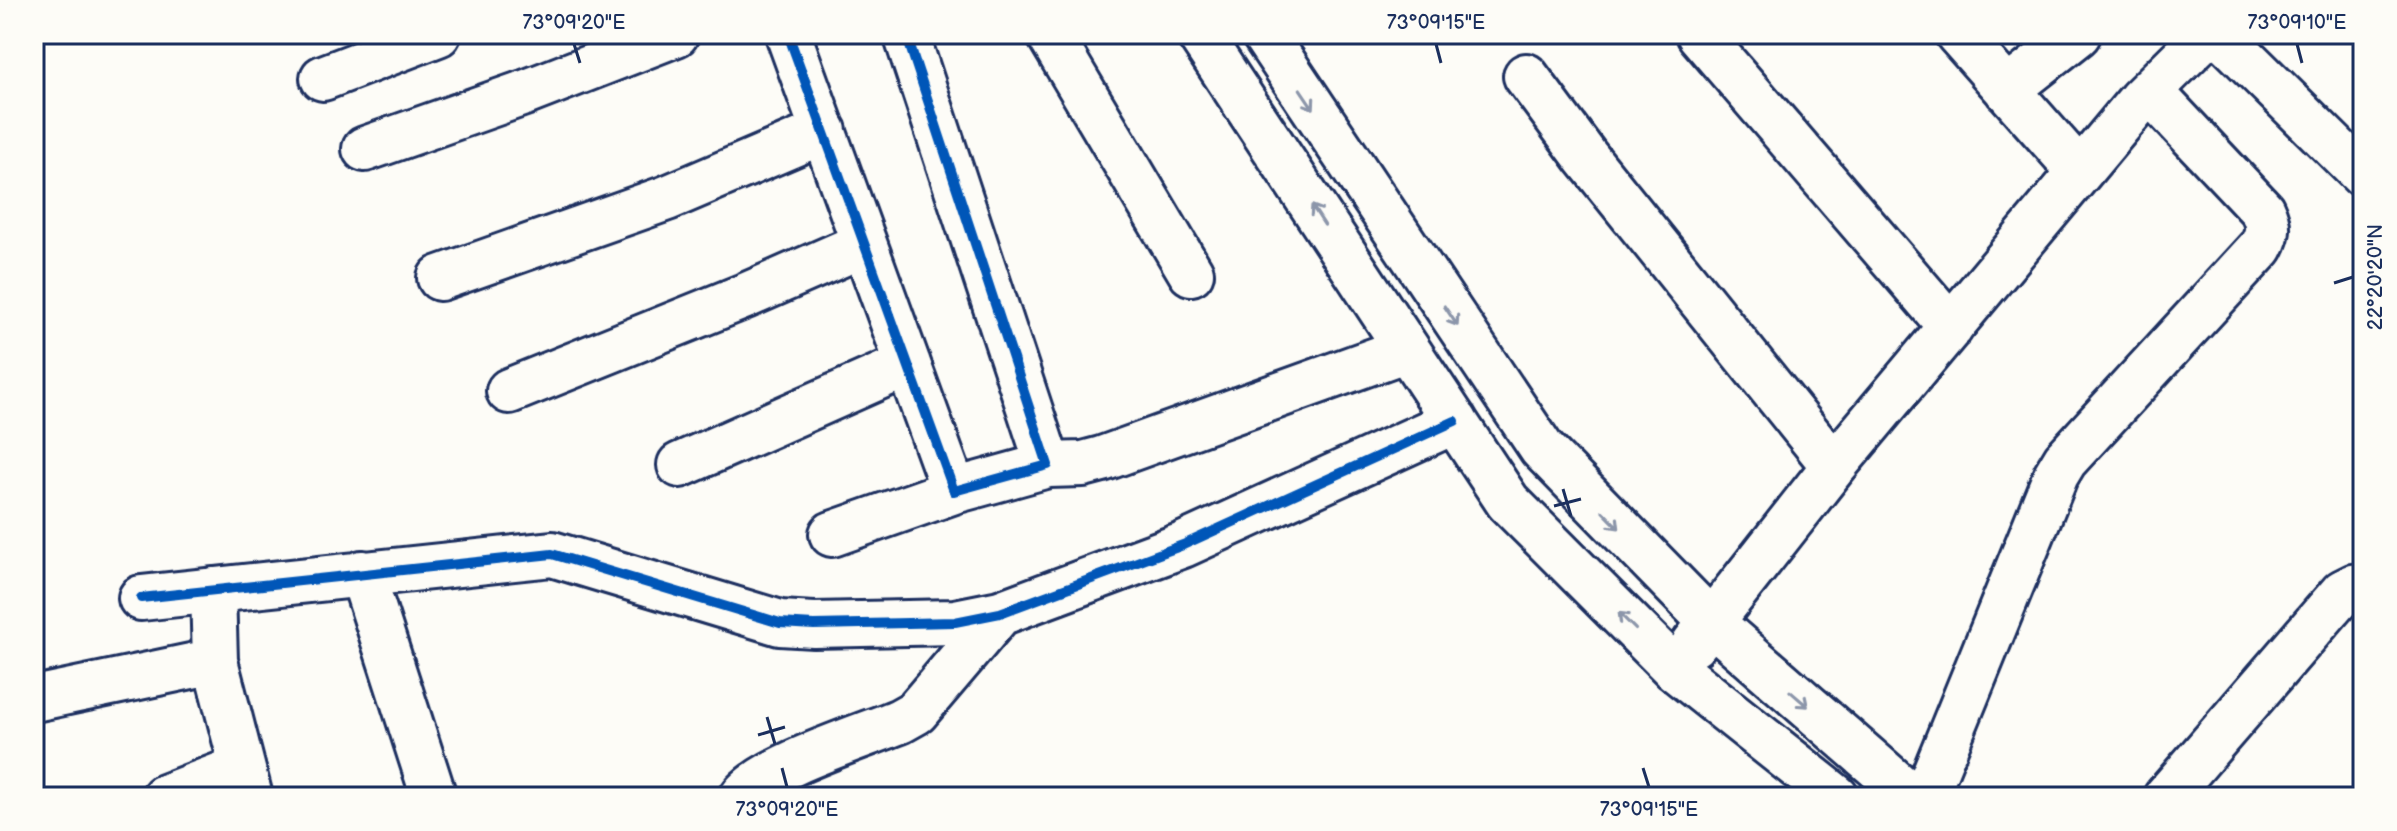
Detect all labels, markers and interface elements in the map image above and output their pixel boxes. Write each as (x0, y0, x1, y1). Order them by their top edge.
text: 73°09'20"E (523, 11, 625, 35)
text: 73°09'15"E (1387, 11, 1485, 35)
text: 73°09'10"E (2248, 11, 2346, 35)
one-way arrow (1300, 87, 1316, 110)
one-way arrow (1310, 204, 1327, 226)
text: 22°20'20"N (2364, 224, 2388, 330)
one-way arrow (1443, 304, 1460, 326)
one-way arrow (1601, 510, 1620, 530)
one-way arrow (1617, 611, 1637, 631)
one-way arrow (1788, 689, 1809, 707)
text: 73°09'20"E (736, 798, 838, 822)
text: 73°09'15"E (1600, 798, 1698, 822)

